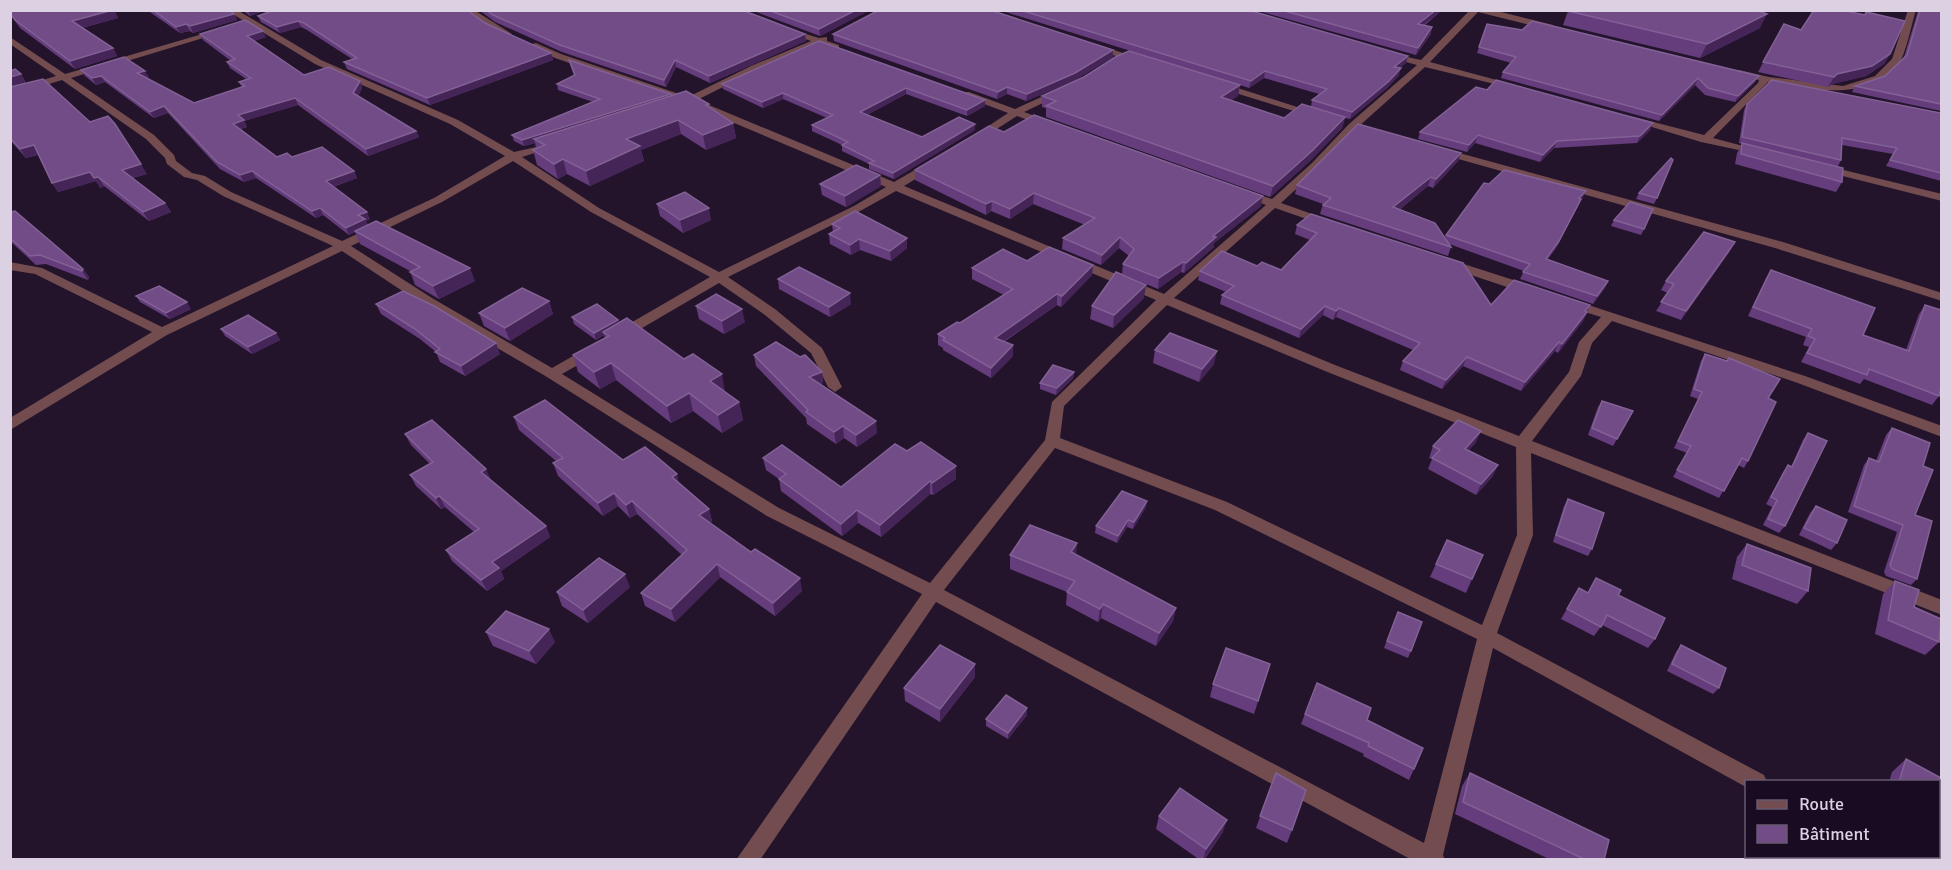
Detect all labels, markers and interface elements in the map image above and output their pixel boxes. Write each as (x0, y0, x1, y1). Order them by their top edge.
legend (1745, 780, 1940, 858)
text: Route (1799, 793, 1844, 815)
text: Bâtiment (1799, 823, 1870, 845)

